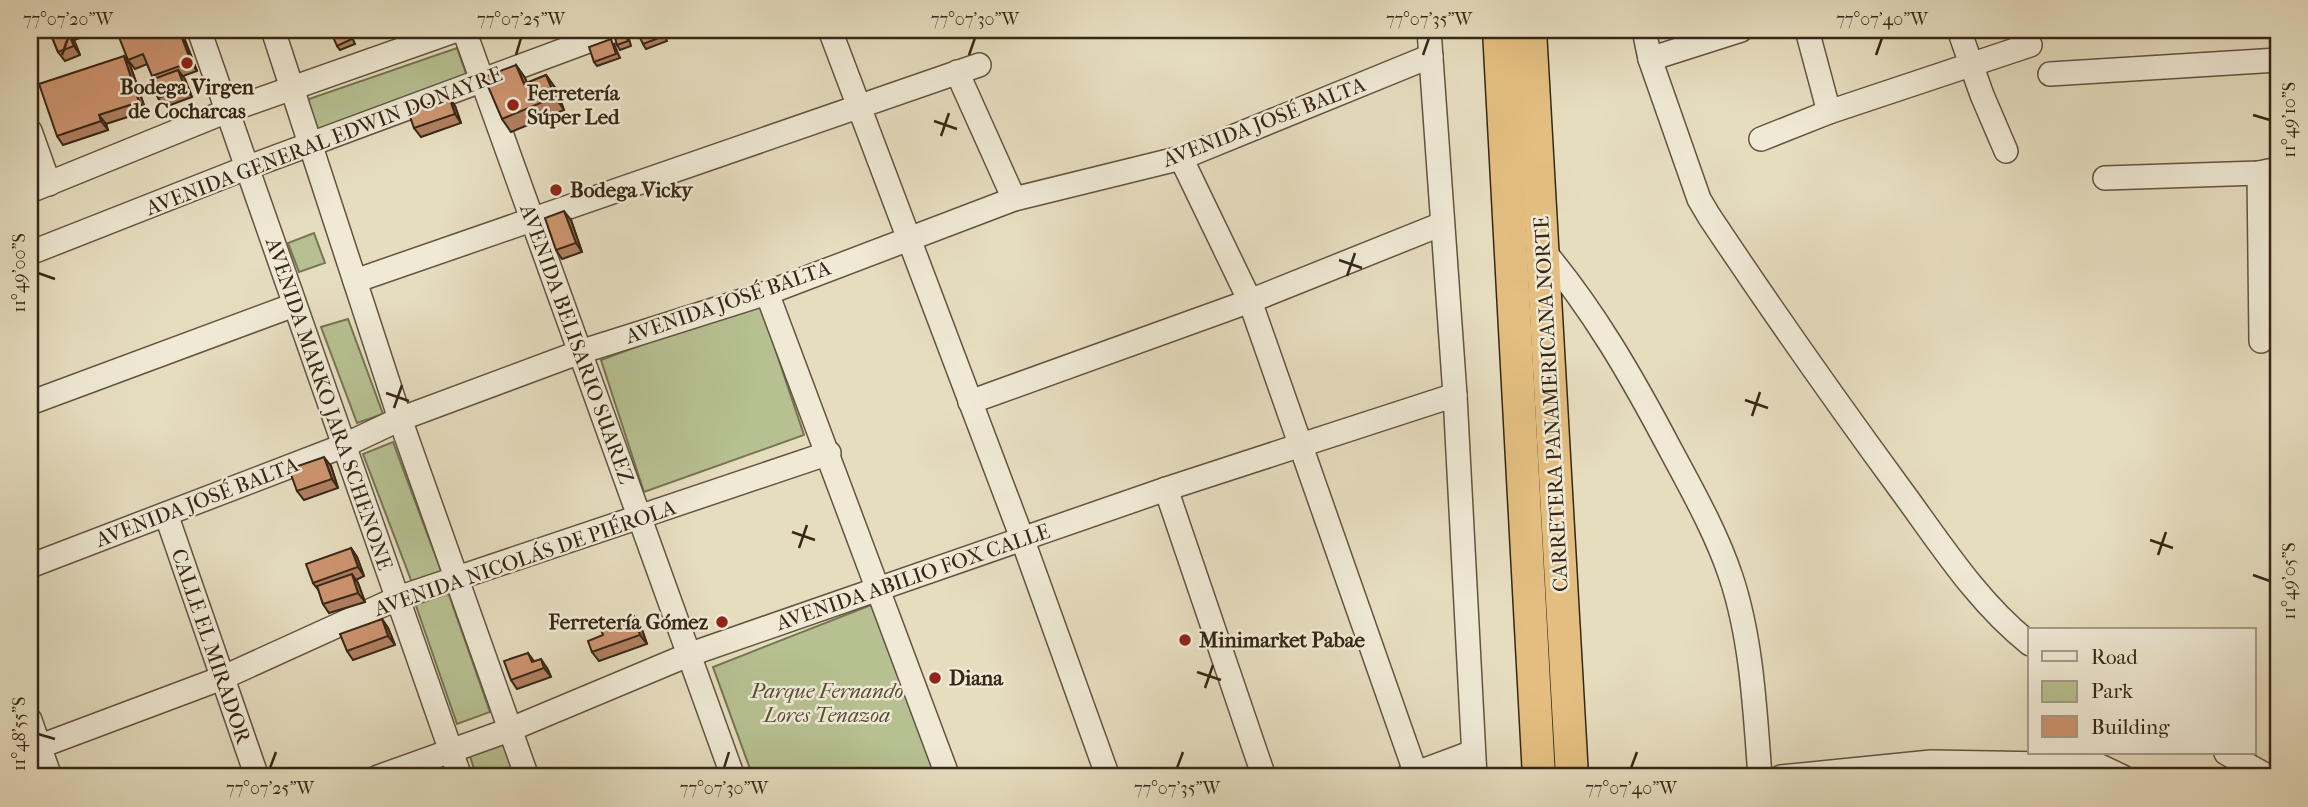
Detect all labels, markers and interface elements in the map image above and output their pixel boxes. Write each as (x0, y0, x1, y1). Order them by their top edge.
text: 77°07'20"W (23, 9, 114, 30)
text: 77°07'25"W (477, 9, 566, 30)
text: 77°07'30"W (931, 9, 1021, 30)
text: 77°07'35"W (1386, 9, 1473, 30)
text: 77°07'40"W (1836, 9, 1929, 30)
marker: Bodega Virgen de Cocharcas (179, 55, 195, 71)
street label: AVENIDA GENERAL EDWIN DONAYRE (141, 62, 506, 221)
street label: AVENIDA JOSÉ BALTA (1158, 72, 1369, 172)
place label: Bodega Virgen de Cocharcas (120, 75, 255, 123)
place label: Ferretería Súper Led (526, 81, 621, 129)
text: 11°49'10"S (2279, 82, 2300, 158)
marker: Ferretería Súper Led (505, 97, 521, 113)
place label: Bodega Vicky (570, 178, 694, 202)
marker: Bodega Vicky (548, 182, 564, 198)
street label: AVENIDA BELISARIO SUAREZ (515, 200, 639, 487)
street label: CARRETERA PANAMERICANA NORTE (1529, 215, 1573, 593)
text: 11°49'00"S (9, 233, 30, 313)
street label: AVENIDA MARKO JARA SCHENONE (260, 234, 397, 574)
street label: AVENIDA JOSÉ BALTA (621, 255, 834, 349)
street label: AVENIDA JOSÉ BALTA (91, 452, 302, 552)
street label: AVENIDA NICOLÁS DE PIÉROLA (370, 495, 679, 621)
street label: AVENIDA ABILIO FOX CALLE (772, 519, 1053, 636)
text: 11°49'05"S (2279, 542, 2300, 620)
street label: CALLE EL MIRADOR (166, 546, 256, 747)
place label: Ferretería Gómez (548, 610, 709, 634)
marker: Ferretería Gómez (714, 614, 730, 630)
place label: Minimarket Pabae (1198, 628, 1366, 652)
legend (2028, 628, 2256, 754)
marker: Minimarket Pabae (1177, 632, 1193, 648)
text: Road (2091, 645, 2138, 669)
place label: Diana (949, 666, 1004, 690)
marker: Diana (927, 670, 943, 686)
park label: Parque Fernando Lores Tenazoa (750, 679, 903, 727)
text: Park (2091, 679, 2133, 703)
text: 11°48'55"S (9, 697, 30, 771)
text: Building (2091, 715, 2170, 739)
text: 77°07'25"W (226, 778, 315, 799)
text: 77°07'30"W (680, 778, 770, 799)
text: 77°07'35"W (1134, 778, 1221, 799)
text: 77°07'40"W (1585, 778, 1678, 799)

